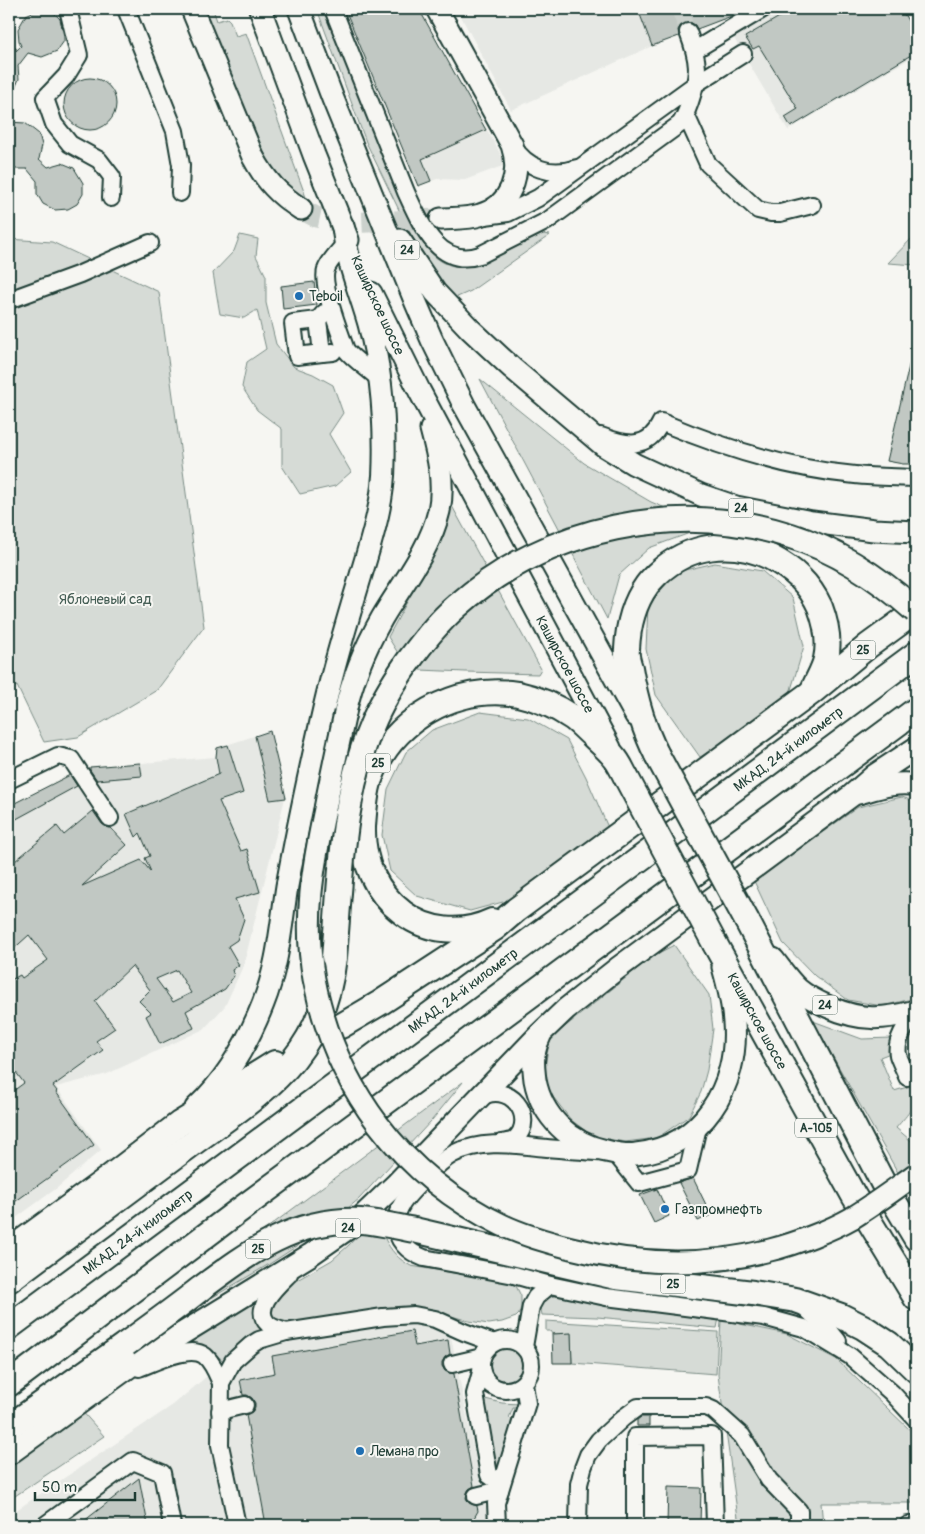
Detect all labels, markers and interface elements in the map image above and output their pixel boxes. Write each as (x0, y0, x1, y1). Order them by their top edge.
road number: 24 (394, 240, 420, 260)
street label: Каширское шоссе (347, 253, 408, 358)
place label: Teboil (309, 288, 343, 305)
marker: Teboil (293, 290, 305, 302)
road number: 24 (728, 498, 754, 518)
park label: Яблоневый сад (59, 591, 152, 608)
street label: Каширское шоссе (532, 613, 598, 716)
road number: 25 (850, 640, 876, 660)
street label: МКАД, 24-й километр (730, 703, 847, 796)
road number: 25 (366, 754, 390, 772)
street label: МКАД, 24-й километр (405, 944, 521, 1037)
street label: Каширское шоссе (724, 970, 791, 1073)
road number: 24 (812, 996, 838, 1014)
road number: А-105 (795, 1118, 837, 1138)
street label: МКАД, 24-й километр (80, 1186, 196, 1278)
place label: Газпромнефть (675, 1201, 763, 1218)
marker: Газпромнефть (659, 1203, 671, 1215)
road number: 24 (336, 1218, 360, 1238)
road number: 25 (246, 1240, 270, 1258)
road number: 25 (660, 1274, 686, 1294)
place label: Лемана про (369, 1443, 439, 1460)
marker: Лемана про (354, 1445, 366, 1457)
scale bar (35, 1469, 135, 1501)
text: 50 m (42, 1478, 77, 1497)

